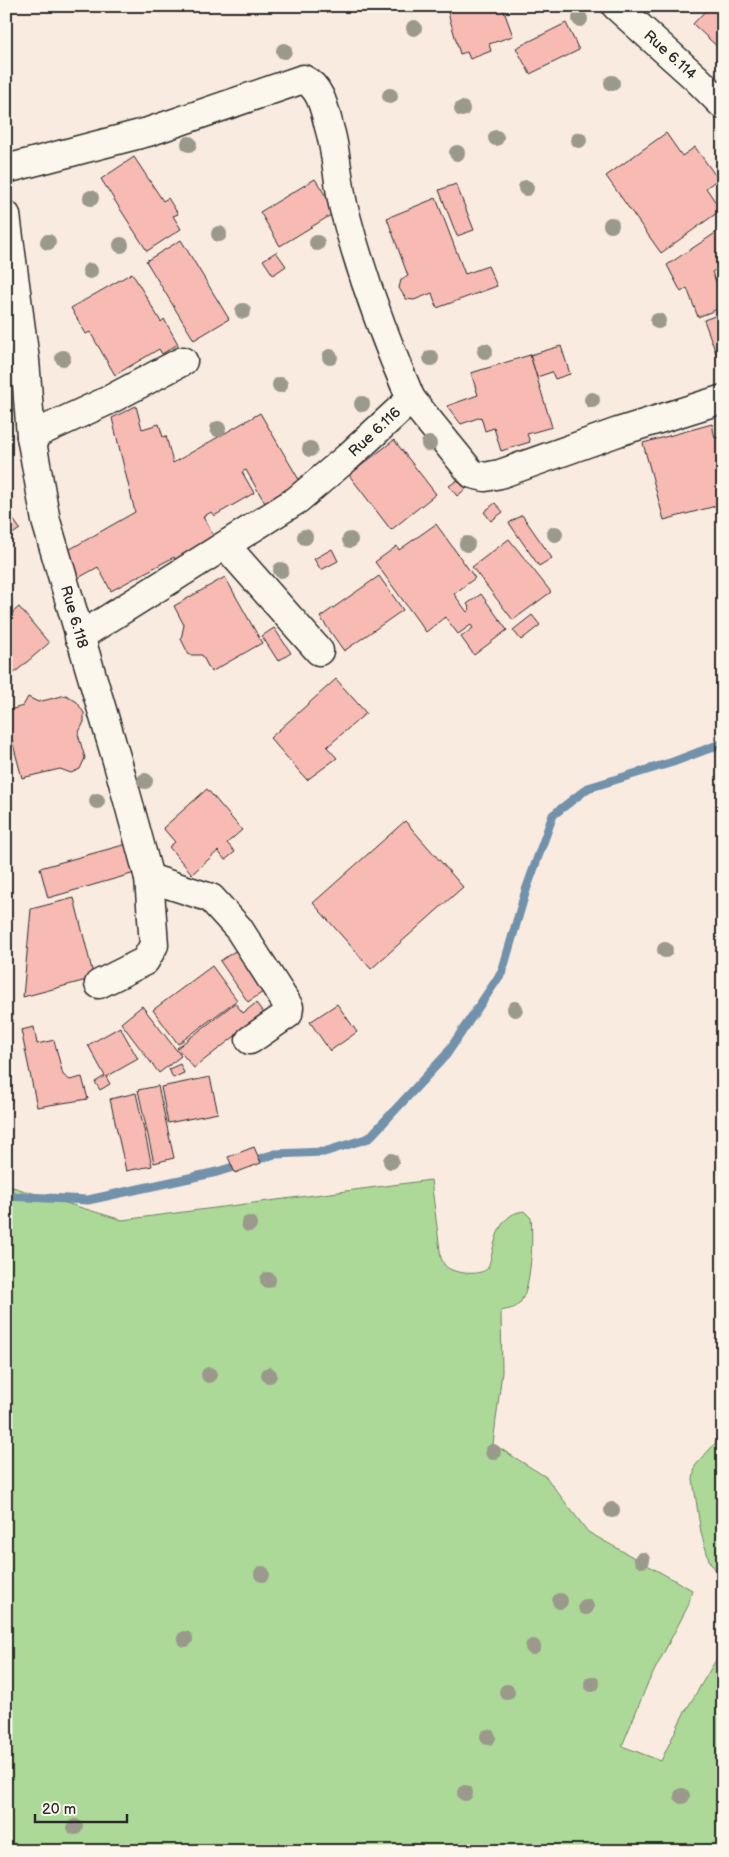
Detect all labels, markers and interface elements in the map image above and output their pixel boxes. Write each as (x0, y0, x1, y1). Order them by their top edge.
street label: Rue 6.114 (640, 26, 700, 84)
street label: Rue 6.116 (345, 403, 405, 461)
street label: Rue 6.118 (56, 583, 92, 651)
scale bar (35, 1792, 128, 1824)
text: 20 m (42, 1800, 76, 1819)

